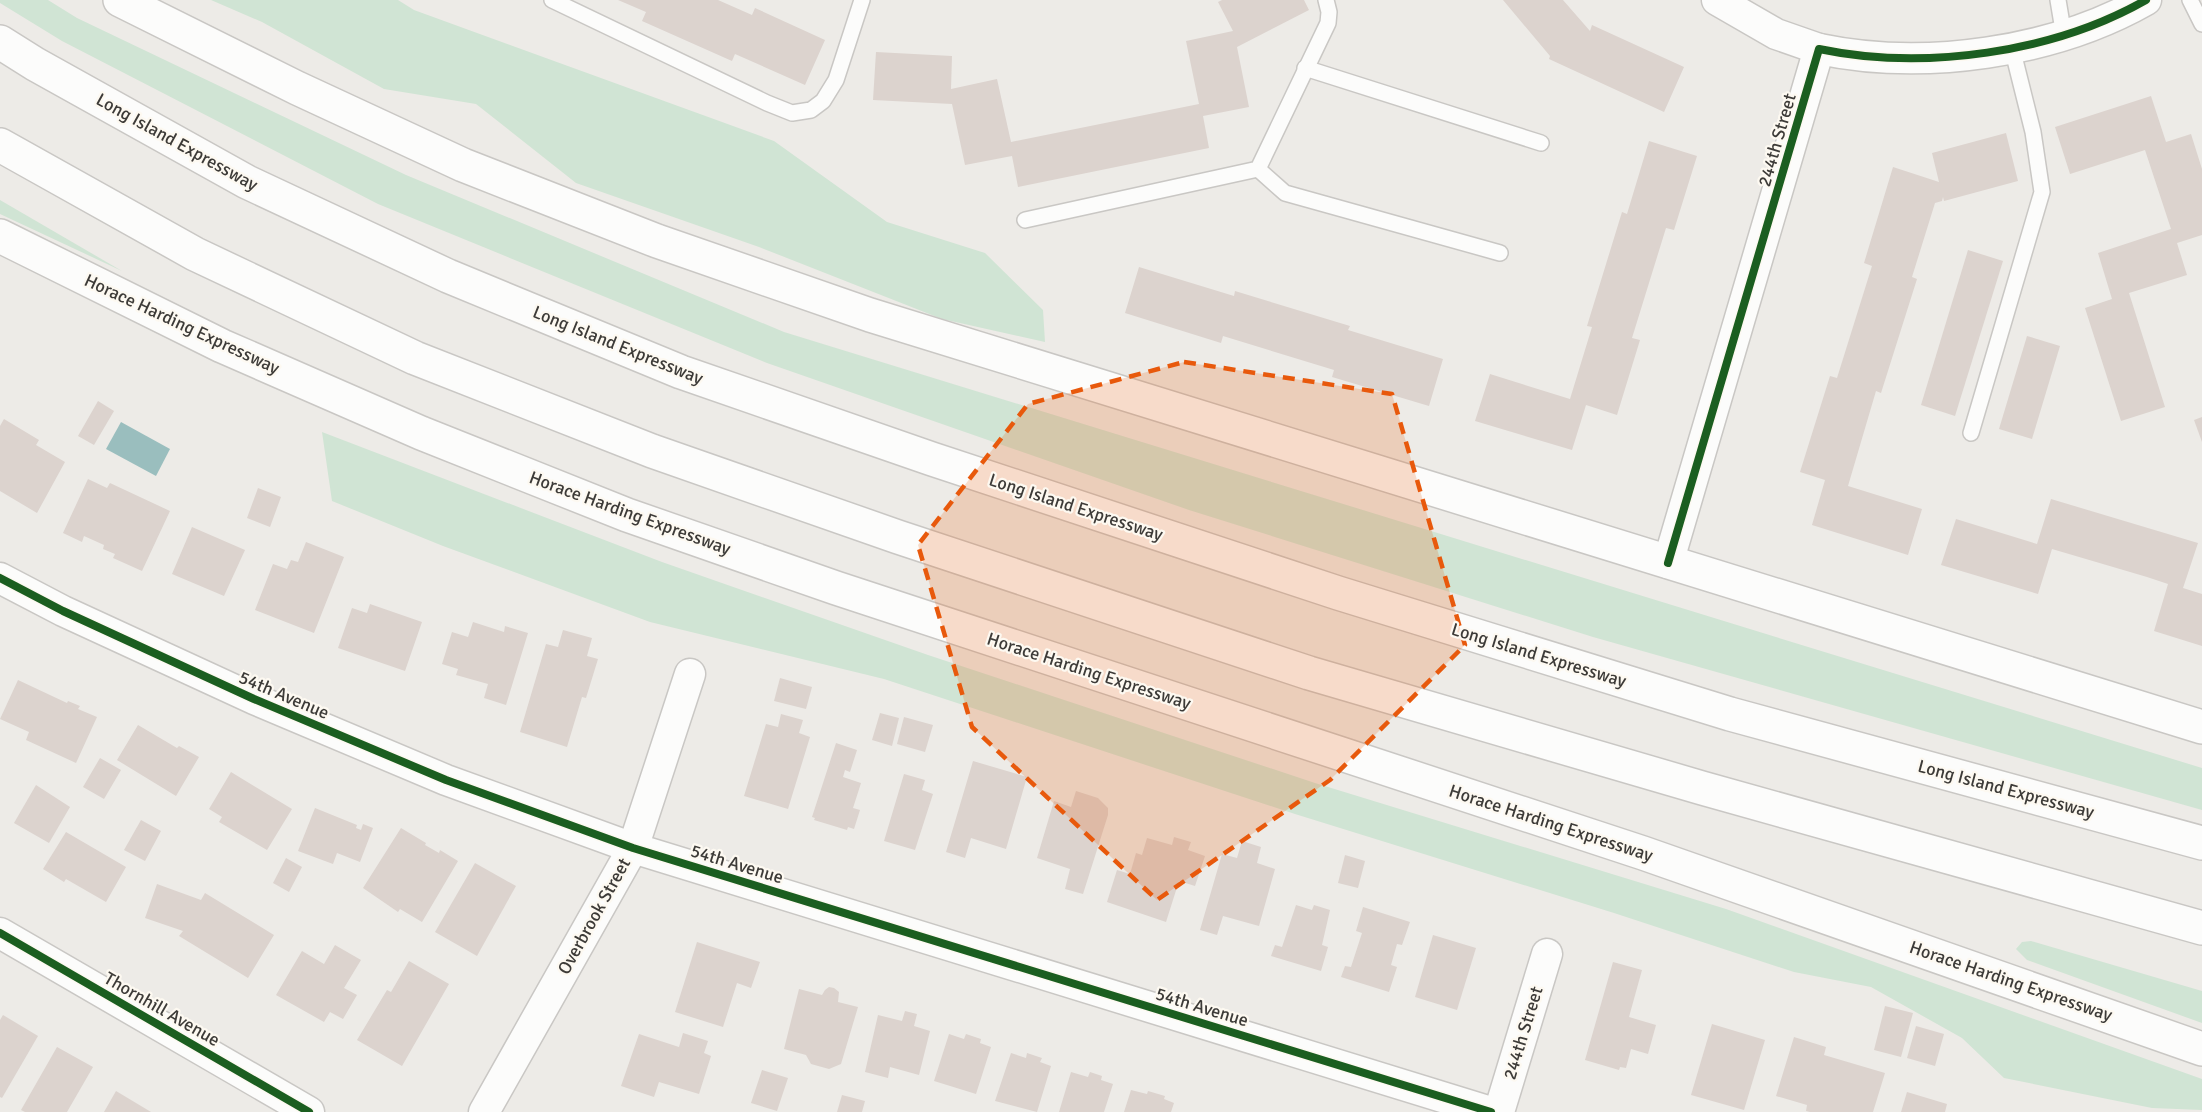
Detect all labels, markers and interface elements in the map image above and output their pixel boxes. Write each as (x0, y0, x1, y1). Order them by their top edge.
street label: Long Island Expressway (92, 88, 262, 196)
street label: 244th Street (1753, 91, 1801, 189)
street label: Horace Harding Expressway (81, 269, 284, 379)
street label: Long Island Expressway (530, 301, 707, 389)
street label: Horace Harding Expressway (526, 466, 734, 560)
street label: Long Island Expressway (986, 468, 1166, 546)
street label: Long Island Expressway (1449, 618, 1630, 692)
street label: Horace Harding Expressway (984, 628, 1194, 715)
street label: 54th Avenue (236, 666, 332, 724)
street label: Long Island Expressway (1915, 755, 2097, 823)
street label: Horace Harding Expressway (1446, 780, 1656, 867)
street label: 54th Avenue (688, 839, 786, 889)
street label: Overbrook Street (553, 854, 635, 978)
street label: Horace Harding Expressway (1907, 936, 2116, 1026)
street label: Thornhill Avenue (100, 967, 224, 1051)
street label: 54th Avenue (1153, 982, 1251, 1032)
street label: 244th Street (1498, 984, 1548, 1082)

